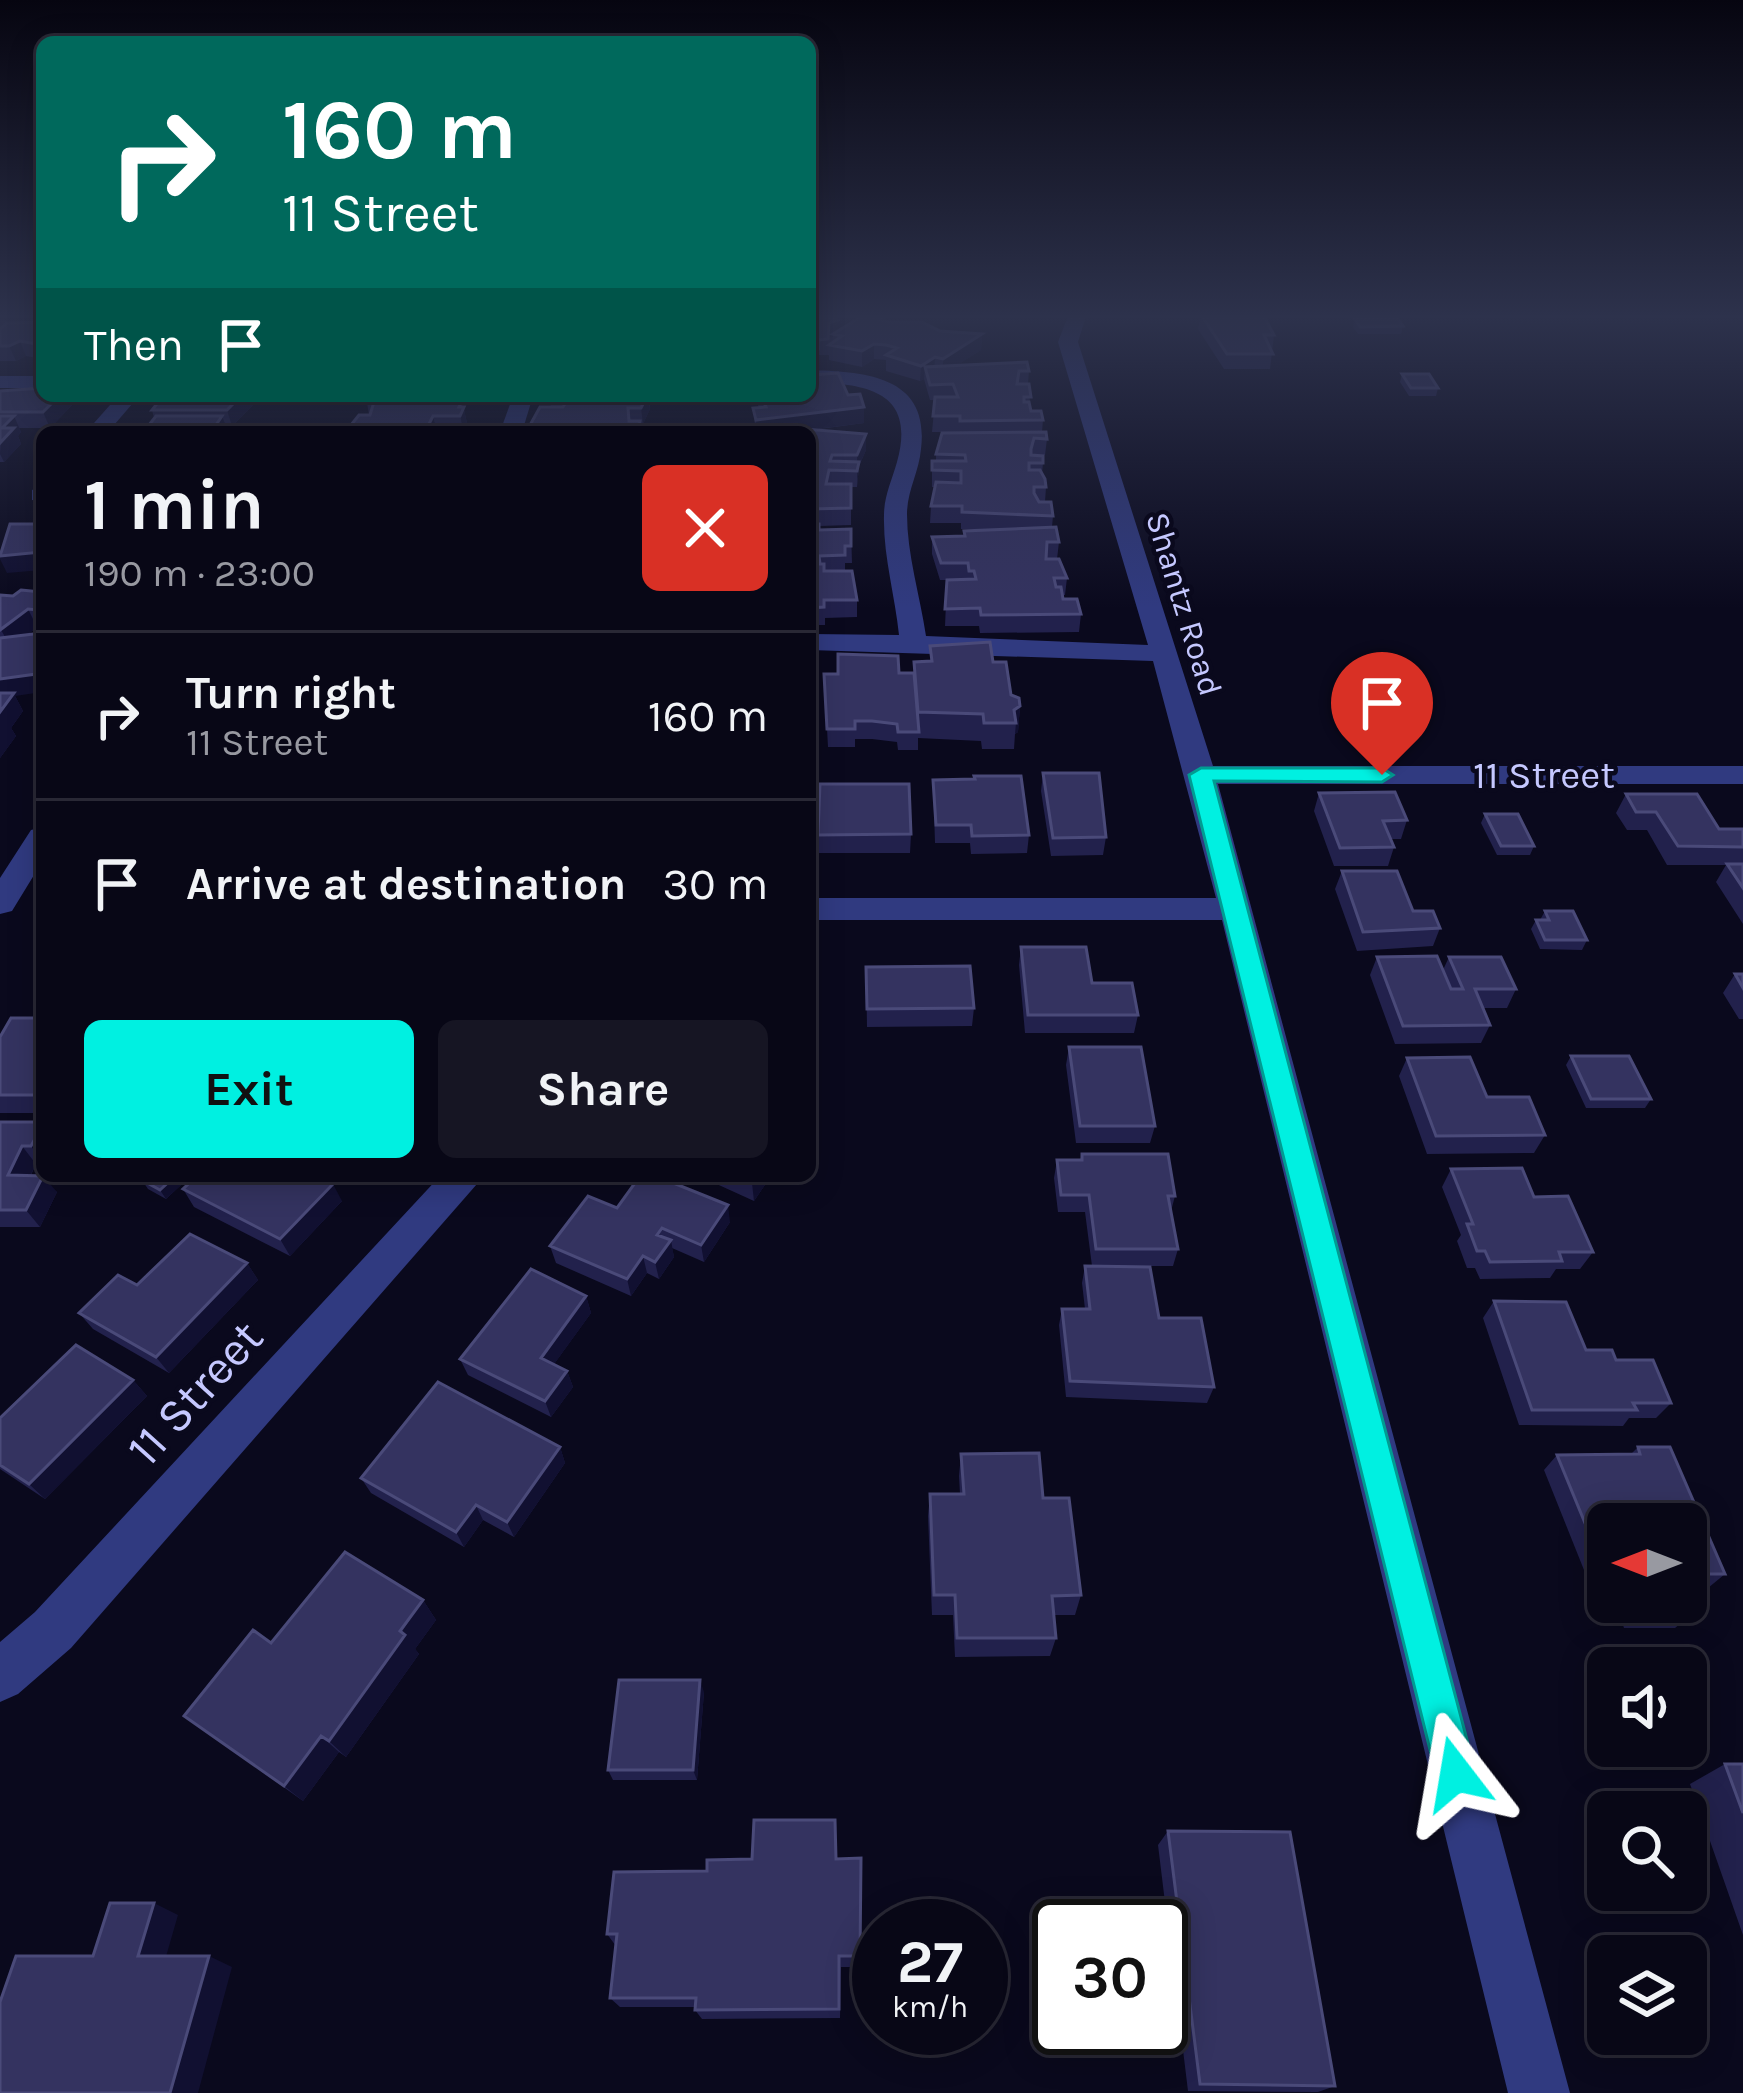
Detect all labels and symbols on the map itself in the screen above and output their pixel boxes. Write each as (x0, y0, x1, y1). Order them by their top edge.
street label: Shantz Road (1138, 508, 1230, 700)
pin (1331, 652, 1433, 775)
street label: 11 Street (1473, 752, 1615, 798)
street label: 11 Street (116, 1309, 274, 1477)
north arrow (1587, 1503, 1707, 1623)
position arrow (1393, 1711, 1519, 1837)
speed limit sign: 30 (1032, 1899, 1188, 2055)

